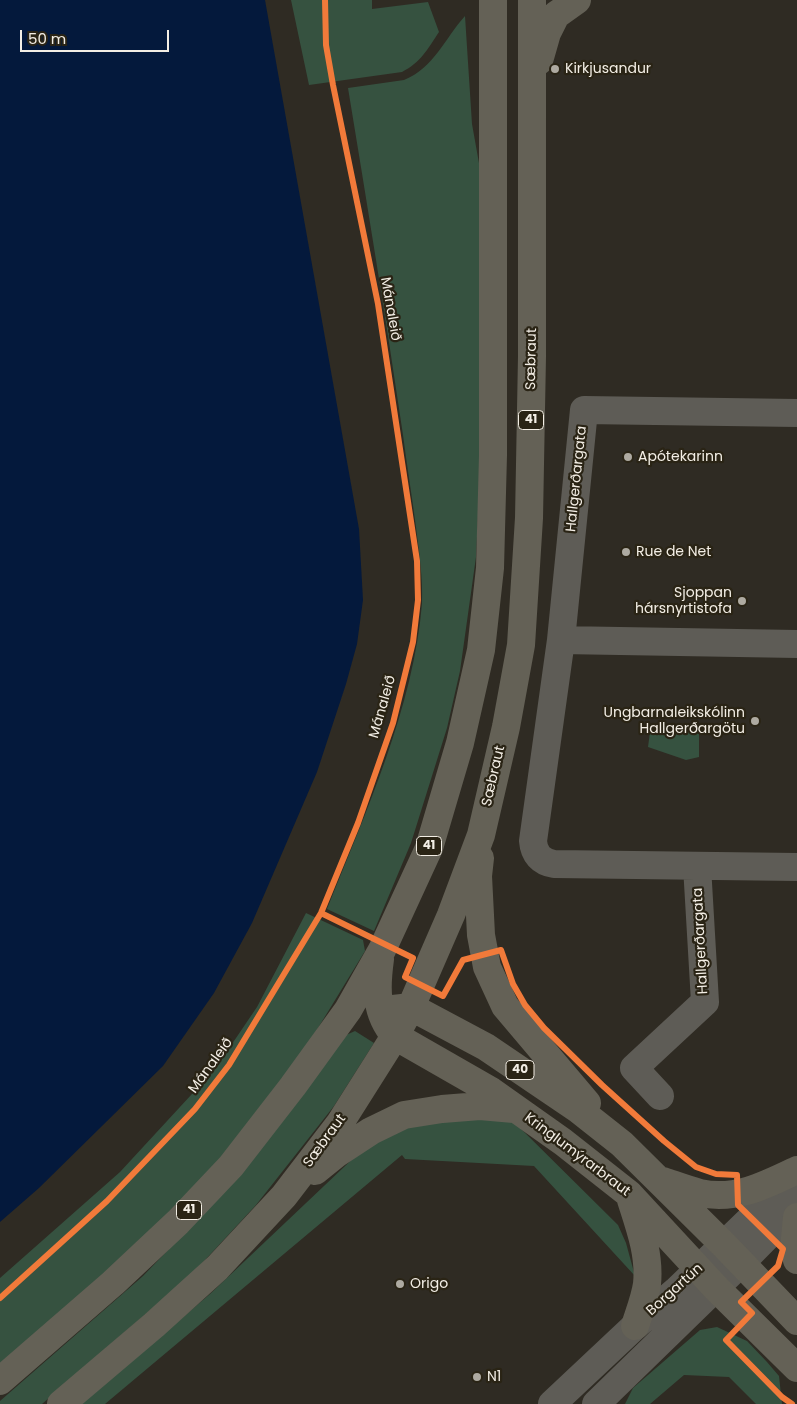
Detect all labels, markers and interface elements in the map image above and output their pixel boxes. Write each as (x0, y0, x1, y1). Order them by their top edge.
scale bar (22, 20, 171, 52)
text: 50 m (28, 28, 66, 49)
place label: Kirkjusandur (565, 61, 651, 77)
marker: Kirkjusandur (549, 63, 561, 75)
street label: Mánaleið (376, 276, 404, 342)
street label: Sæbraut (523, 328, 541, 390)
road number: 41 (518, 410, 544, 430)
street label: Hallgerðargata (563, 425, 591, 533)
place label: Apótekarinn (638, 449, 723, 465)
marker: Apótekarinn (622, 451, 634, 463)
place label: Rue de Net (636, 544, 711, 560)
marker: Rue de Net (620, 546, 632, 558)
place label: Sjoppan hársnyrtistofa (635, 585, 732, 618)
marker: Sjoppan hársnyrtistofa (736, 595, 748, 607)
street label: Mánaleið (366, 674, 400, 740)
place label: Ungbarnaleikskólinn Hallgerðargötu (603, 705, 745, 738)
marker: Ungbarnaleikskólinn Hallgerðargötu (749, 715, 761, 727)
street label: Sæbraut (479, 744, 509, 808)
road number: 41 (416, 836, 442, 856)
street label: Hallgerðargata (690, 887, 712, 995)
street label: Mánaleið (185, 1035, 237, 1097)
road number: 40 (506, 1060, 534, 1080)
street label: Kringlumýrarbraut (521, 1110, 633, 1200)
street label: Sæbraut (300, 1111, 350, 1171)
road number: 41 (176, 1200, 202, 1220)
street label: Borgartún (643, 1260, 707, 1320)
place label: Origo (410, 1276, 448, 1292)
marker: Origo (394, 1278, 406, 1290)
place label: N1 (487, 1369, 501, 1385)
marker: N1 (471, 1371, 483, 1383)

